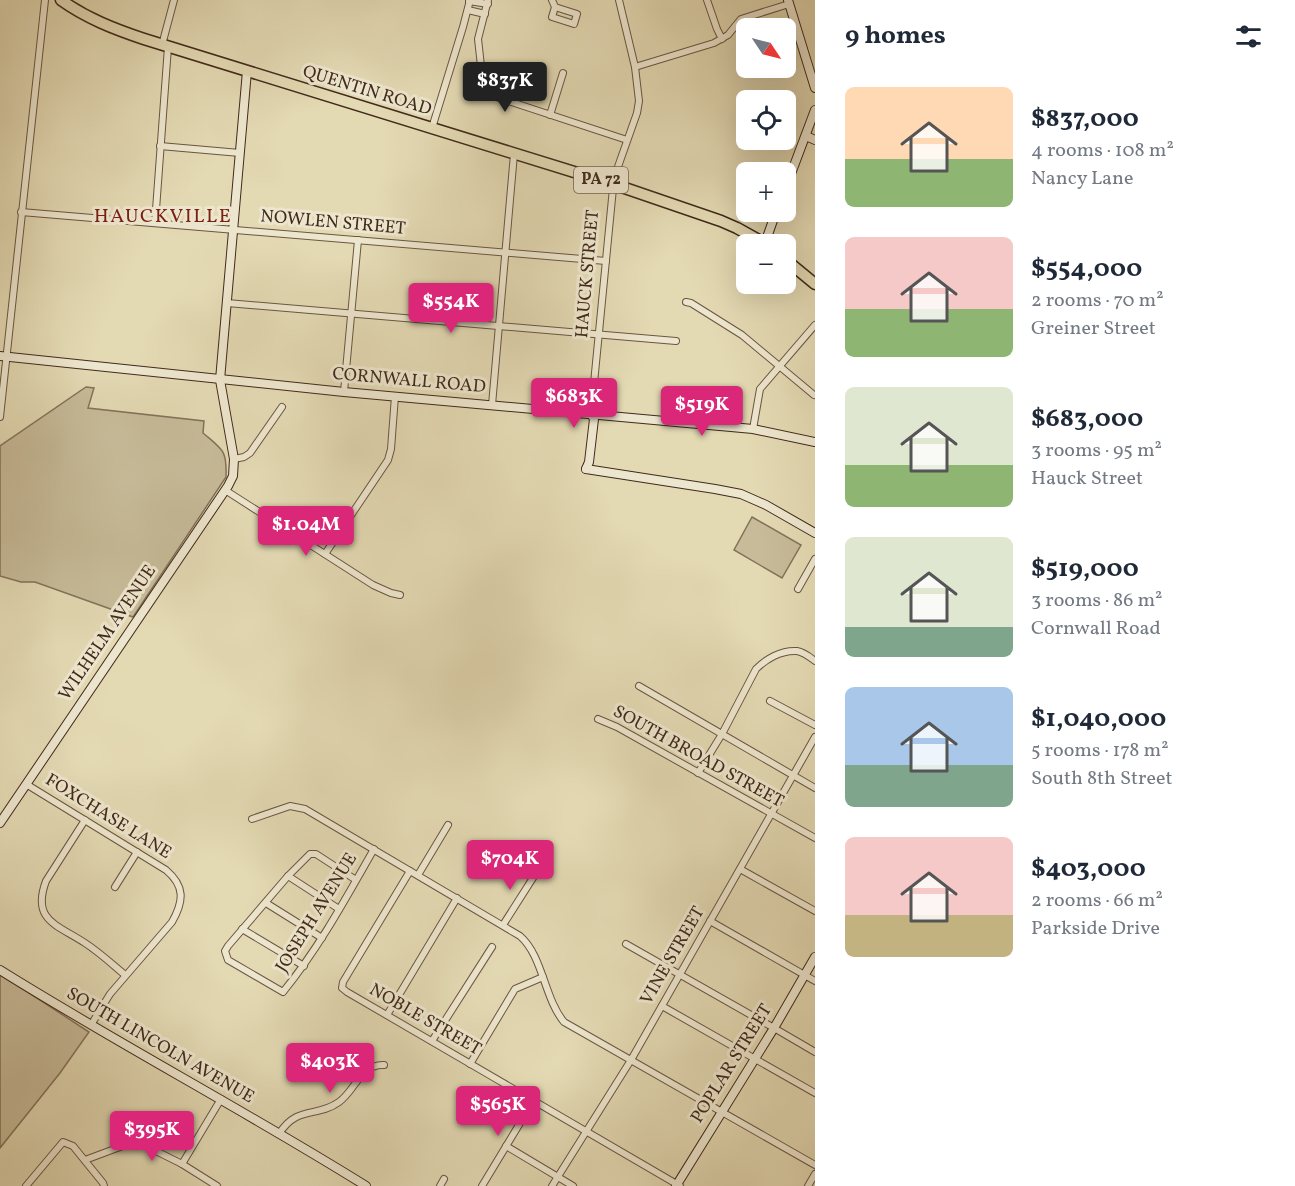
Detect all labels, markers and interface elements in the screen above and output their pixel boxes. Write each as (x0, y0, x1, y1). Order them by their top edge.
north arrow (736, 18, 796, 78)
map controls (736, 18, 796, 294)
text: 9 homes (845, 18, 946, 54)
icon: filters (1232, 20, 1265, 53)
street label: QUENTIN ROAD (299, 59, 435, 123)
pin: $837K (463, 62, 547, 113)
text: $837K (477, 67, 533, 95)
button: locate (736, 90, 796, 150)
text: $837,000 (1031, 101, 1139, 137)
icon: home (893, 111, 965, 183)
text: 4 rooms · 108 m² (1031, 137, 1174, 165)
button: + (736, 162, 796, 222)
text: Nancy Lane (1031, 165, 1133, 193)
road number: PA 72 (574, 167, 628, 193)
district label: HAUCKVILLE (94, 203, 232, 231)
street label: NOWLEN STREET (259, 204, 407, 242)
street label: HAUCK STREET (570, 208, 606, 339)
button: − (736, 234, 796, 294)
text: $554,000 (1031, 251, 1142, 287)
icon: home (893, 261, 965, 333)
pin: $554K (409, 283, 493, 334)
text: 2 rooms · 70 m² (1031, 287, 1164, 315)
text: $554K (423, 288, 480, 316)
text: Greiner Street (1031, 315, 1156, 343)
street label: CORNWALL ROAD (331, 362, 487, 400)
pin: $683K (532, 378, 616, 429)
text: $683K (545, 383, 603, 411)
pin: $519K (660, 386, 744, 437)
text: $519K (675, 391, 729, 419)
text: $683,000 (1031, 401, 1143, 437)
icon: home (893, 411, 965, 483)
text: 3 rooms · 95 m² (1031, 437, 1162, 465)
text: Hauck Street (1031, 465, 1143, 493)
pin: $1.04M (257, 506, 355, 557)
text: $1.04M (272, 511, 340, 539)
text: $519,000 (1031, 551, 1139, 587)
street label: WILHELM AVENUE (53, 560, 163, 706)
icon: home (893, 561, 965, 633)
text: 3 rooms · 86 m² (1031, 587, 1162, 615)
text: Cornwall Road (1031, 615, 1161, 643)
street label: SOUTH BROAD STREET (608, 700, 788, 815)
text: $1,040,000 (1031, 701, 1166, 737)
icon: home (893, 711, 965, 783)
text: 5 rooms · 178 m² (1031, 737, 1169, 765)
text: South 8th Street (1031, 765, 1172, 793)
street label: FOXCHASE LANE (40, 768, 176, 866)
pin: $704K (468, 840, 552, 891)
text: $704K (481, 845, 539, 873)
street label: JOSEPH AVENUE (270, 848, 364, 978)
text: $403,000 (1031, 851, 1146, 887)
icon: home (893, 861, 965, 933)
text: 2 rooms · 66 m² (1031, 887, 1163, 915)
street label: VINE STREET (635, 902, 712, 1010)
text: Parkside Drive (1031, 915, 1160, 943)
street label: NOBLE STREET (364, 978, 486, 1062)
street label: SOUTH LINCOLN AVENUE (61, 982, 259, 1110)
street label: POPLAR STREET (685, 999, 779, 1128)
pin: $403K (288, 1043, 372, 1094)
text: $403K (300, 1048, 360, 1076)
pin: $565K (456, 1086, 540, 1137)
text: $565K (470, 1091, 526, 1119)
pin: $395K (110, 1111, 194, 1162)
text: $395K (124, 1116, 180, 1144)

